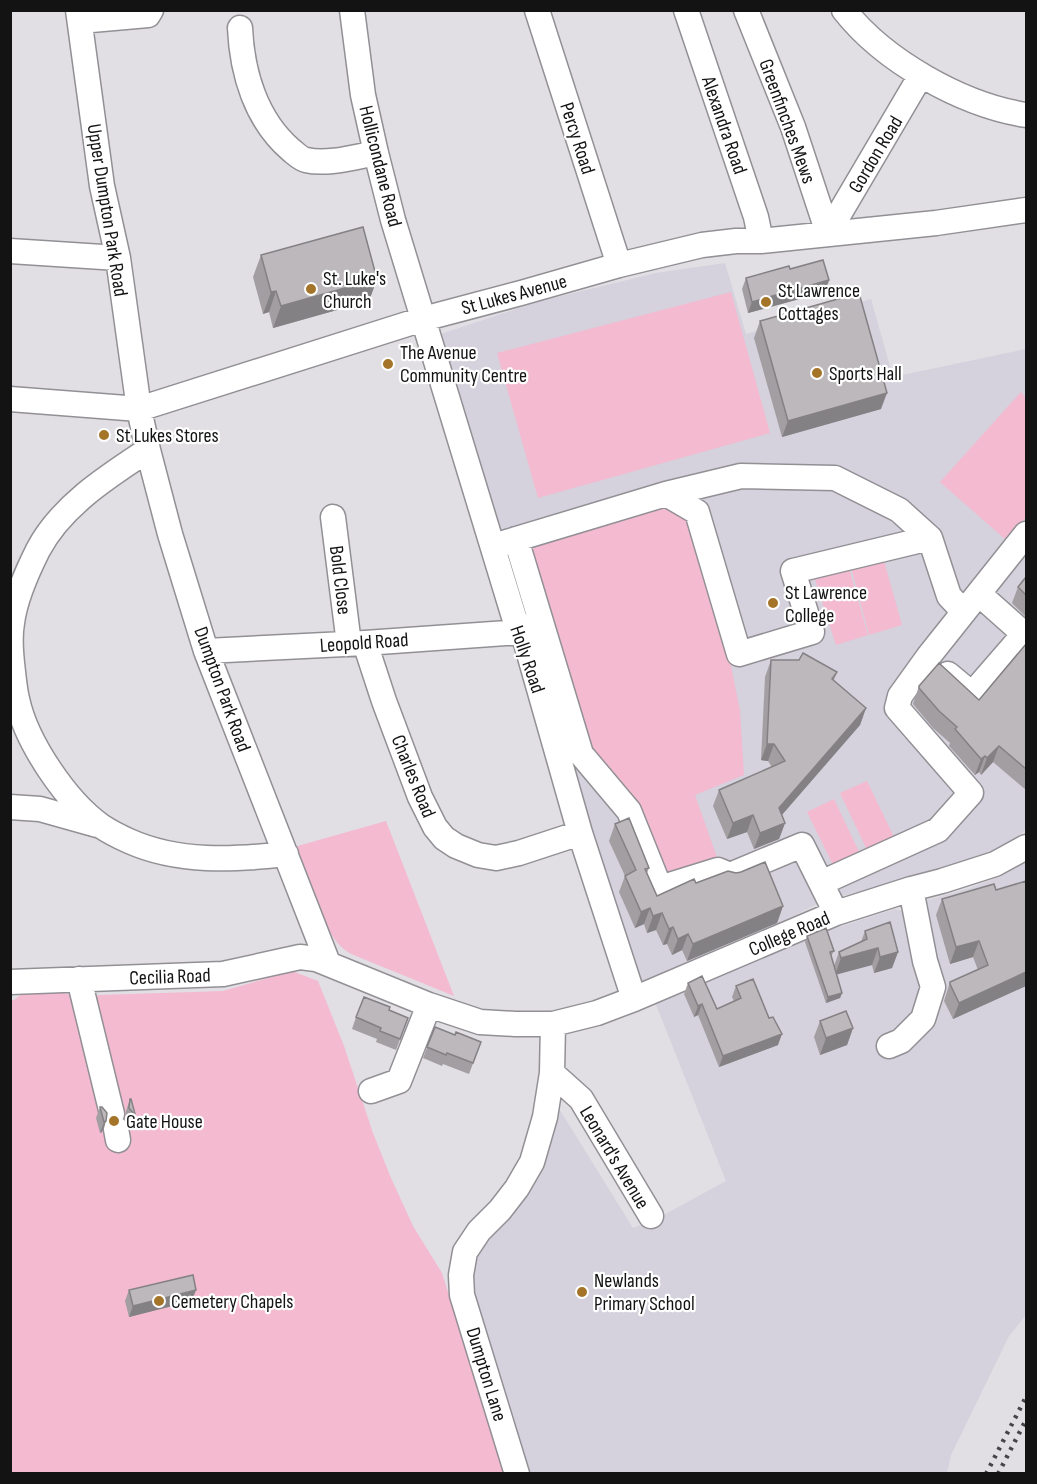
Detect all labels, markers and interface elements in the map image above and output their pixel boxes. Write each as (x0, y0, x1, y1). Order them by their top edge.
street label: Greenfinches Mews (753, 56, 821, 187)
street label: Alexandra Road (696, 72, 752, 177)
street label: Percy Road (554, 99, 600, 177)
street label: Hollicondane Road (353, 103, 407, 229)
street label: Gordon Road (844, 112, 908, 197)
street label: Upper Dumpton Park Road (82, 122, 133, 298)
place label: St. Luke's Church (323, 267, 386, 314)
street label: St Lukes Avenue (459, 269, 570, 321)
place label: St Lawrence Cottages (778, 279, 860, 326)
marker: St. Luke's Church (304, 282, 318, 296)
marker: St Lawrence Cottages (759, 295, 773, 309)
place label: The Avenue Community Centre (400, 341, 527, 388)
marker: The Avenue Community Centre (381, 357, 395, 371)
place label: Sports Hall (829, 362, 902, 386)
marker: Sports Hall (810, 366, 824, 380)
place label: St Lukes Stores (116, 424, 219, 448)
marker: St Lukes Stores (97, 428, 111, 442)
street label: Bold Close (324, 544, 356, 616)
place label: St Lawrence College (785, 581, 867, 628)
marker: St Lawrence College (766, 596, 780, 610)
street label: Holly Road (504, 622, 550, 696)
street label: Dumpton Park Road (188, 624, 256, 755)
street label: Leopold Road (319, 628, 409, 658)
street label: Charles Road (386, 731, 441, 821)
street label: College Road (745, 906, 834, 962)
street label: Cecilia Road (129, 964, 211, 990)
street label: Leonard's Avenue (574, 1102, 654, 1213)
place label: Gate House (126, 1110, 203, 1134)
marker: Gate House (107, 1114, 121, 1128)
place label: Newlands Primary School (594, 1269, 695, 1316)
marker: Newlands Primary School (575, 1285, 589, 1299)
place label: Cemetery Chapels (171, 1290, 293, 1314)
marker: Cemetery Chapels (152, 1294, 166, 1308)
street label: Dumpton Lane (460, 1324, 512, 1424)

